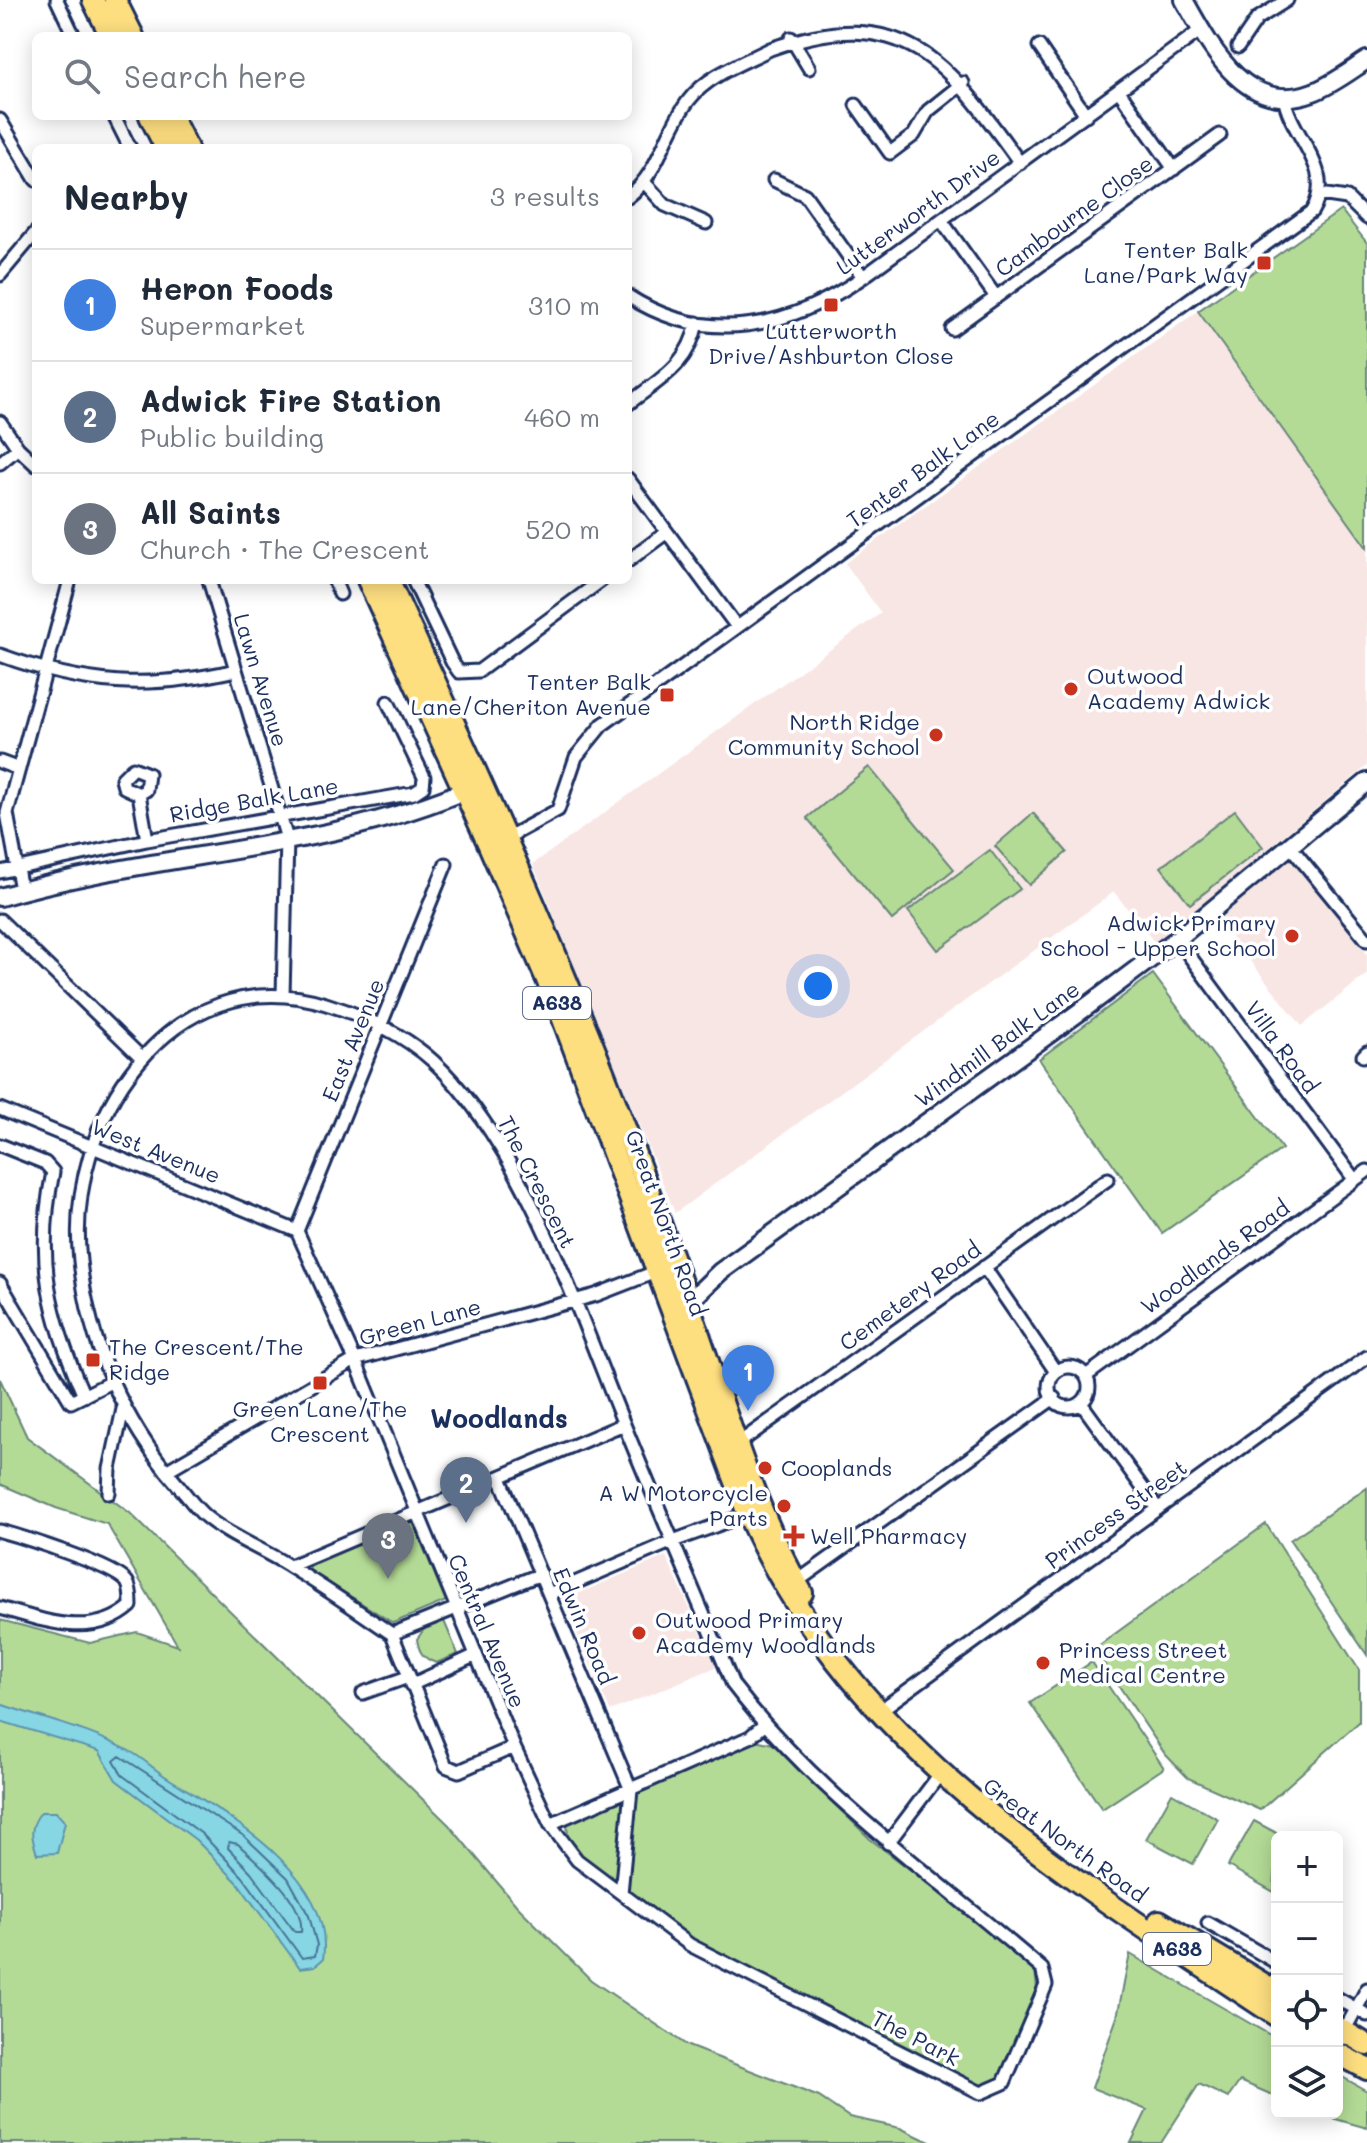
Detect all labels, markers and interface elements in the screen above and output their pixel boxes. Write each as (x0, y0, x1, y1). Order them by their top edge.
search box (32, 32, 632, 120)
icon: search (60, 54, 104, 98)
text: Search here (124, 56, 307, 96)
street label: Lutterworth Drive (830, 142, 1006, 281)
street label: Cambourne Close (989, 148, 1158, 283)
text: Nearby (64, 174, 189, 219)
text: 3 results (490, 179, 600, 213)
place label: Tenter Balk Lane/Park Way (1084, 235, 1248, 289)
marker: Tenter Balk Lane/Park Way (1255, 254, 1273, 272)
text: Heron Foods (140, 268, 334, 308)
text: 1 (84, 288, 96, 322)
text: 310 m (528, 288, 600, 322)
marker: Lutterworth Drive/Ashburton Close (822, 296, 840, 314)
text: Supermarket (140, 308, 305, 342)
place label: Lutterworth Drive/Ashburton Close (708, 316, 954, 370)
text: Adwick Fire Station (140, 380, 441, 420)
text: 2 (83, 400, 97, 434)
text: 460 m (524, 400, 600, 434)
street label: Tenter Balk Lane (841, 403, 1005, 534)
text: Public building (140, 420, 324, 454)
text: All Saints (140, 492, 281, 532)
text: 3 (82, 512, 98, 546)
text: 520 m (525, 512, 600, 546)
text: Church · The Crescent (140, 532, 430, 566)
street label: Lawn Avenue (227, 610, 295, 750)
place label: Outwood Academy Adwick (1087, 661, 1270, 715)
place label: Tenter Balk Lane/Cheriton Avenue (411, 667, 651, 721)
marker: Outwood Academy Adwick (1062, 680, 1080, 698)
marker: Tenter Balk Lane/Cheriton Avenue (658, 686, 676, 704)
place label: North Ridge Community School (728, 707, 920, 761)
marker: North Ridge Community School (927, 726, 945, 744)
street label: Ridge Balk Lane (167, 770, 341, 829)
place label: Adwick Primary School - Upper School (1040, 908, 1276, 962)
marker: Adwick Primary School - Upper School (1283, 927, 1301, 945)
your location (798, 966, 838, 1006)
street label: East Avenue (315, 974, 390, 1105)
street label: Windmill Balk Lane (908, 974, 1085, 1113)
road number: A638 (523, 987, 591, 1019)
street label: Villa Road (1239, 995, 1326, 1099)
street label: The Crescent (492, 1111, 583, 1253)
street label: West Avenue (87, 1112, 225, 1190)
street label: Great North Road (619, 1126, 714, 1320)
street label: Woodlands Road (1134, 1193, 1295, 1320)
street label: Cemetery Road (833, 1234, 986, 1357)
street label: Green Lane (356, 1291, 484, 1352)
place label: The Crescent/The Ridge (109, 1332, 304, 1386)
pin: 1 (722, 1345, 774, 1411)
marker: The Crescent/The Ridge (84, 1351, 102, 1369)
marker: Green Lane/The Crescent (311, 1374, 329, 1392)
place label: Green Lane/The Crescent (233, 1394, 407, 1448)
district label: Woodlands (430, 1401, 568, 1435)
street label: Princess Street (1039, 1452, 1192, 1575)
place label: Cooplands (781, 1453, 892, 1482)
pin: 2 (440, 1457, 492, 1523)
marker: Cooplands (756, 1459, 774, 1477)
place label: A W Motorcycle Parts (599, 1478, 768, 1532)
marker: A W Motorcycle Parts (775, 1497, 793, 1515)
pin: 3 (362, 1513, 414, 1579)
place label: Well Pharmacy (810, 1521, 967, 1550)
marker: Well Pharmacy (785, 1527, 803, 1545)
street label: Central Avenue (442, 1549, 533, 1712)
street label: Edwin Road (547, 1563, 622, 1689)
place label: Outwood Primary Academy Woodlands (655, 1605, 876, 1659)
marker: Outwood Primary Academy Woodlands (630, 1624, 648, 1642)
place label: Princess Street Medical Centre (1059, 1635, 1227, 1689)
marker: Princess Street Medical Centre (1034, 1654, 1052, 1672)
street label: Great North Road (978, 1770, 1153, 1909)
map controls (1271, 1831, 1343, 2119)
button: + (1271, 1831, 1343, 1903)
button: − (1271, 1903, 1343, 1975)
road number: A638 (1143, 1933, 1211, 1965)
button: locate (1271, 1975, 1343, 2047)
street label: The Park (867, 2003, 965, 2072)
button: layers (1271, 2047, 1343, 2119)

